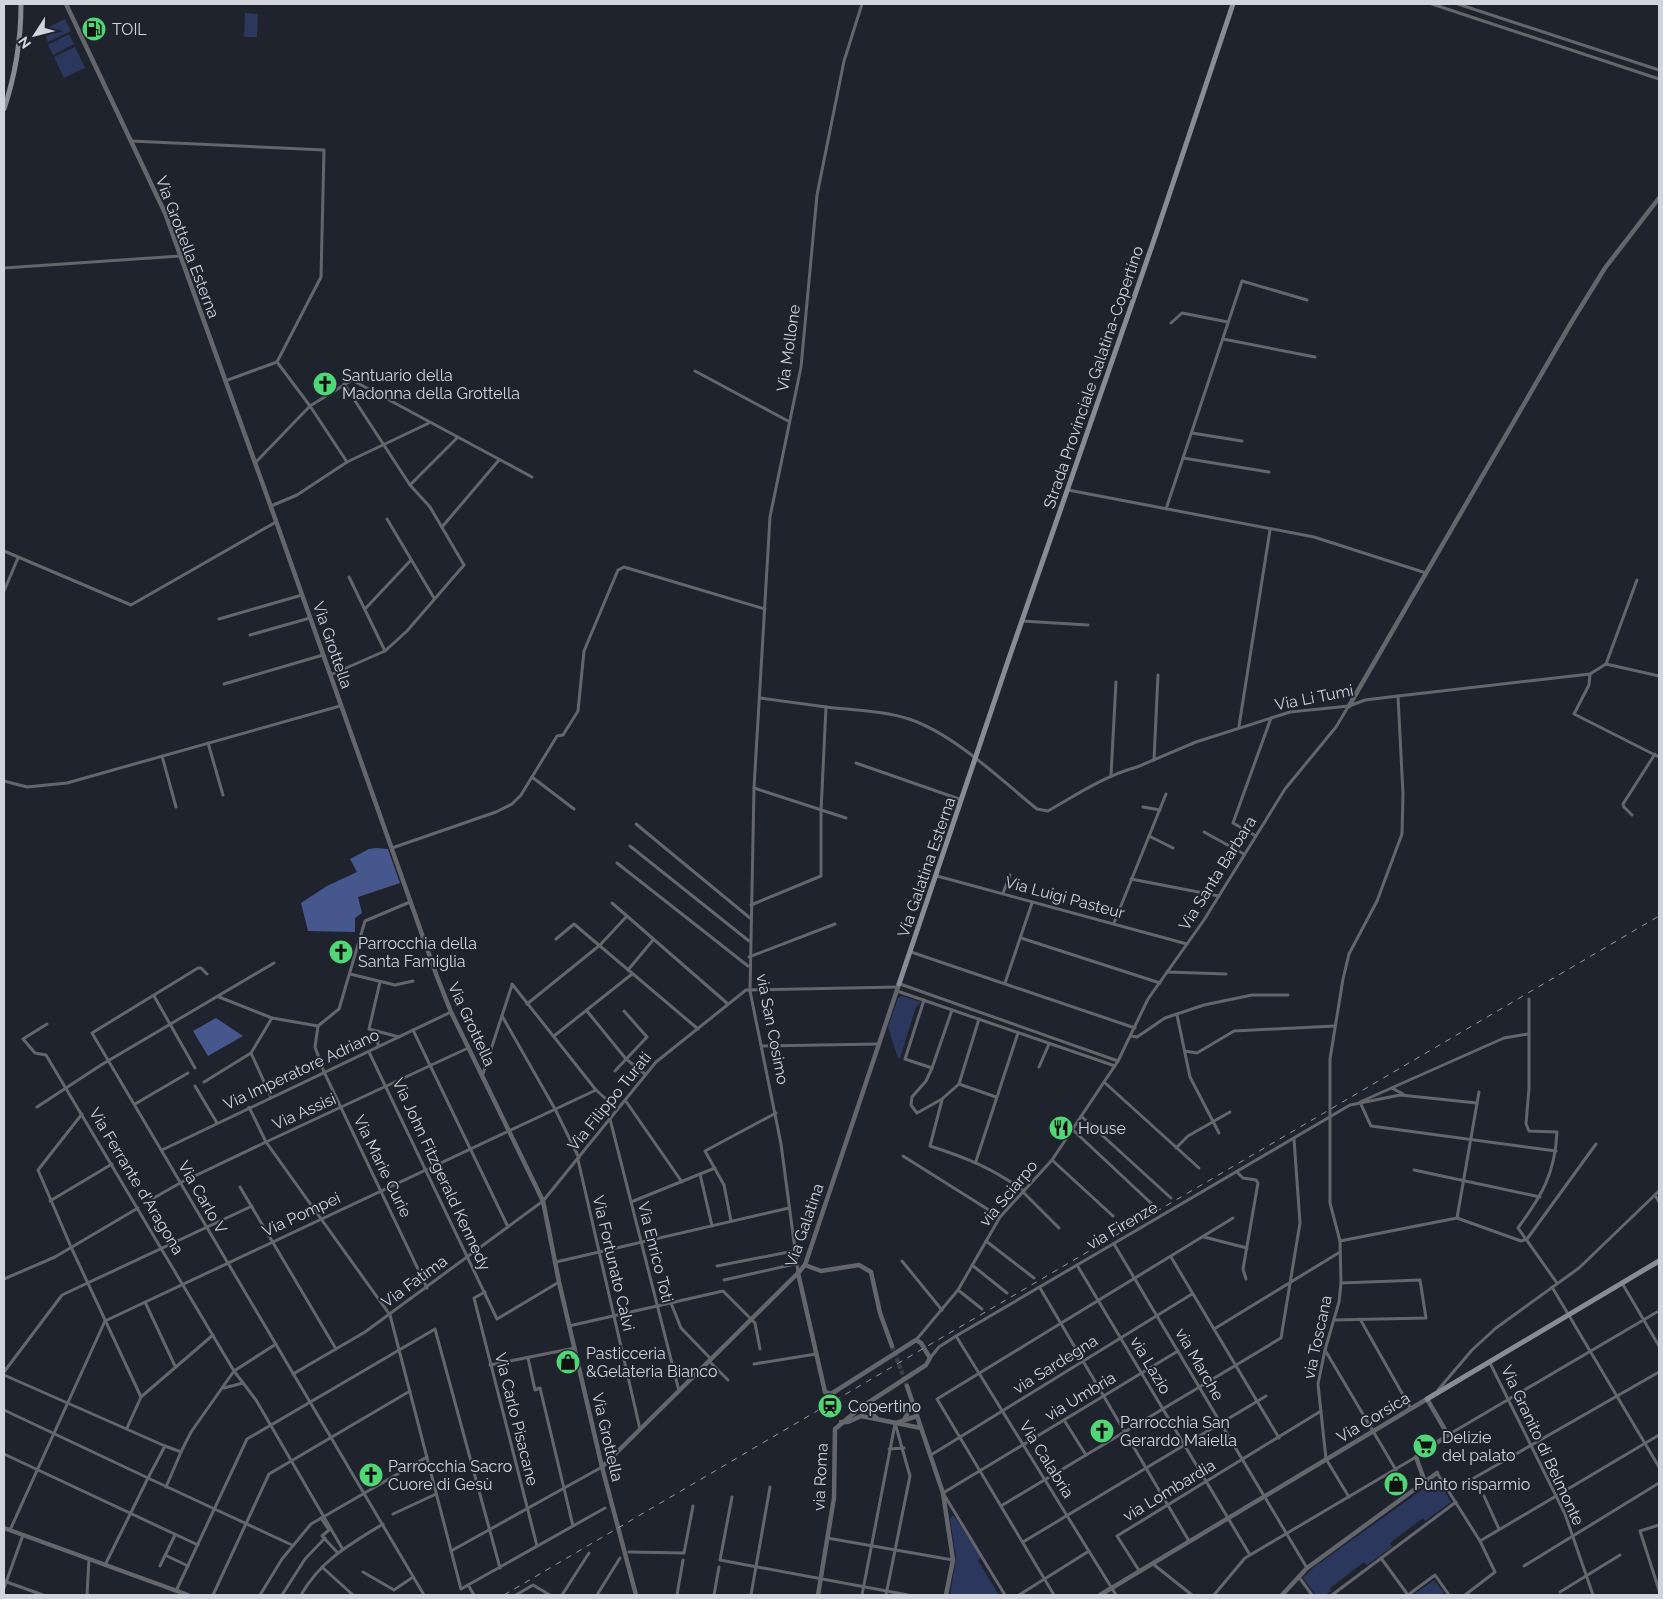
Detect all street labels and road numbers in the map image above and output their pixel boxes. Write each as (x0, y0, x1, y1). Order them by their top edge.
street label: Via Grottella Esterna (152, 173, 223, 321)
street label: Strada Provinciale Galatina-Copertino (1039, 243, 1147, 511)
street label: Via Mollone (773, 303, 804, 393)
street label: Via Grottella (309, 599, 356, 691)
street label: Via Li Tumi (1273, 681, 1355, 714)
street label: Via Galatina Esterna (894, 795, 959, 940)
street label: Via Santa Barbara (1175, 813, 1260, 934)
street label: Via Luigi Pasteur (1003, 872, 1127, 923)
street label: via San Cosimo (752, 972, 793, 1086)
street label: Via Grottella (444, 979, 499, 1069)
street label: Via Imperatore Adriano (220, 1025, 382, 1114)
street label: Via Filippo Turati (564, 1048, 655, 1155)
street label: Via John Fitzgerald Kennedy (388, 1075, 495, 1274)
street label: Via Assisi (270, 1089, 339, 1134)
street label: Via Ferrante d'Aragona (85, 1104, 188, 1258)
street label: Via Marie Curie (350, 1112, 416, 1220)
street label: via Sciarpo (975, 1156, 1042, 1230)
street label: Via Carlo V (174, 1158, 231, 1237)
street label: Via Galatina (781, 1181, 828, 1269)
street label: Via Pompei (259, 1188, 343, 1241)
street label: Via Fortunato Calvi (589, 1193, 638, 1333)
street label: via Firenze (1083, 1197, 1161, 1253)
street label: Via Enrico Toti (634, 1200, 677, 1305)
street label: Via Fatima (378, 1251, 451, 1312)
street label: via Toscana (1299, 1293, 1336, 1381)
street label: via Marche (1171, 1325, 1228, 1404)
street label: via Sardegna (1010, 1331, 1101, 1398)
street label: via Lazio (1126, 1333, 1175, 1397)
street label: Via Carlo Pisacane (491, 1351, 542, 1488)
street label: Via Granito di Belmonte (1497, 1362, 1588, 1528)
street label: via Umbria (1041, 1368, 1119, 1425)
street label: Via Corsica (1333, 1388, 1413, 1447)
street label: Via Grottella (588, 1391, 627, 1483)
street label: Via Calabria (1015, 1417, 1078, 1501)
street label: via Roma (809, 1443, 832, 1511)
street label: via Lombardia (1120, 1455, 1219, 1525)

